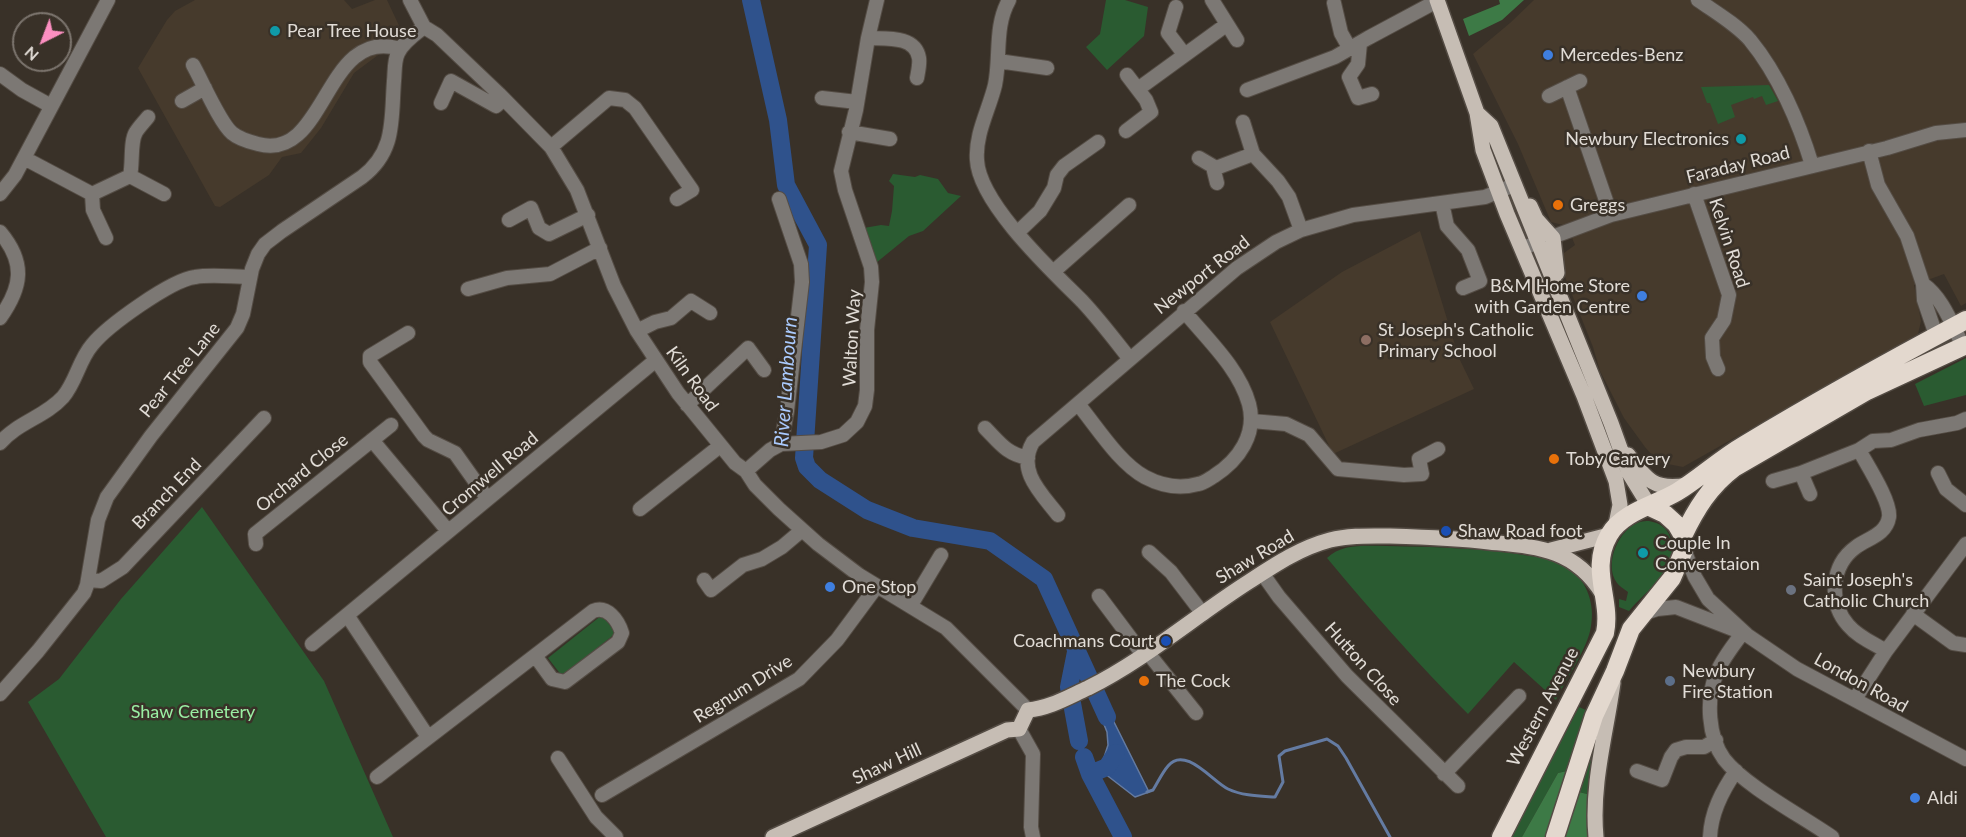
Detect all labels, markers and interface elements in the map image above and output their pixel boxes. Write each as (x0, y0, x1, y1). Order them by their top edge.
north arrow (12, 12, 72, 72)
place label: Pear Tree House (287, 20, 416, 42)
marker: Pear Tree House (268, 24, 282, 38)
text: N (20, 43, 42, 65)
place label: Mercedes-Benz (1560, 44, 1683, 66)
marker: Mercedes-Benz (1541, 48, 1555, 62)
place label: Newbury Electronics (1565, 128, 1729, 150)
marker: Newbury Electronics (1734, 132, 1748, 146)
street label: Faraday Road (1684, 142, 1792, 188)
place label: Greggs (1570, 194, 1625, 216)
street label: Kelvin Road (1704, 195, 1754, 291)
marker: Greggs (1551, 198, 1565, 212)
street label: Newport Road (1150, 231, 1254, 319)
place label: B&M Home Store with Garden Centre (1475, 275, 1630, 318)
street label: Walton Way (839, 289, 865, 387)
marker: B&M Home Store with Garden Centre (1635, 289, 1649, 303)
water label: River Lambourn (769, 316, 803, 448)
street label: Pear Tree Lane (135, 318, 225, 422)
place label: St Joseph's Catholic Primary School (1378, 319, 1534, 362)
marker: St Joseph's Catholic Primary School (1359, 333, 1373, 347)
street label: Kiln Road (661, 342, 723, 416)
street label: Cromwell Road (437, 427, 543, 521)
street label: Orchard Close (251, 429, 353, 517)
place label: Toby Carvery (1566, 448, 1670, 470)
marker: Toby Carvery (1547, 452, 1561, 466)
street label: Branch End (128, 454, 206, 534)
place label: Shaw Road foot (1458, 520, 1583, 542)
marker: Shaw Road foot (1439, 524, 1453, 538)
street label: Shaw Road (1212, 525, 1298, 589)
place label: Couple In Converstaion (1655, 532, 1760, 574)
marker: Couple In Converstaion (1636, 546, 1650, 560)
place label: Saint Joseph's Catholic Church (1803, 569, 1929, 612)
place label: One Stop (842, 576, 916, 598)
marker: One Stop (823, 580, 837, 594)
marker: Saint Joseph's Catholic Church (1784, 583, 1798, 597)
street label: Hutton Close (1320, 618, 1406, 710)
place label: Coachmans Court (1013, 630, 1154, 652)
marker: Coachmans Court (1159, 634, 1173, 648)
street label: Western Avenue (1503, 644, 1583, 770)
street label: London Road (1810, 648, 1912, 718)
street label: Regnum Drive (690, 650, 796, 728)
place label: Newbury Fire Station (1682, 660, 1773, 702)
place label: The Cock (1156, 670, 1230, 692)
marker: The Cock (1137, 674, 1151, 688)
marker: Newbury Fire Station (1663, 674, 1677, 688)
park label: Shaw Cemetery (131, 701, 255, 723)
street label: Shaw Hill (849, 739, 925, 789)
place label: Aldi (1927, 787, 1958, 809)
marker: Aldi (1908, 791, 1922, 805)

